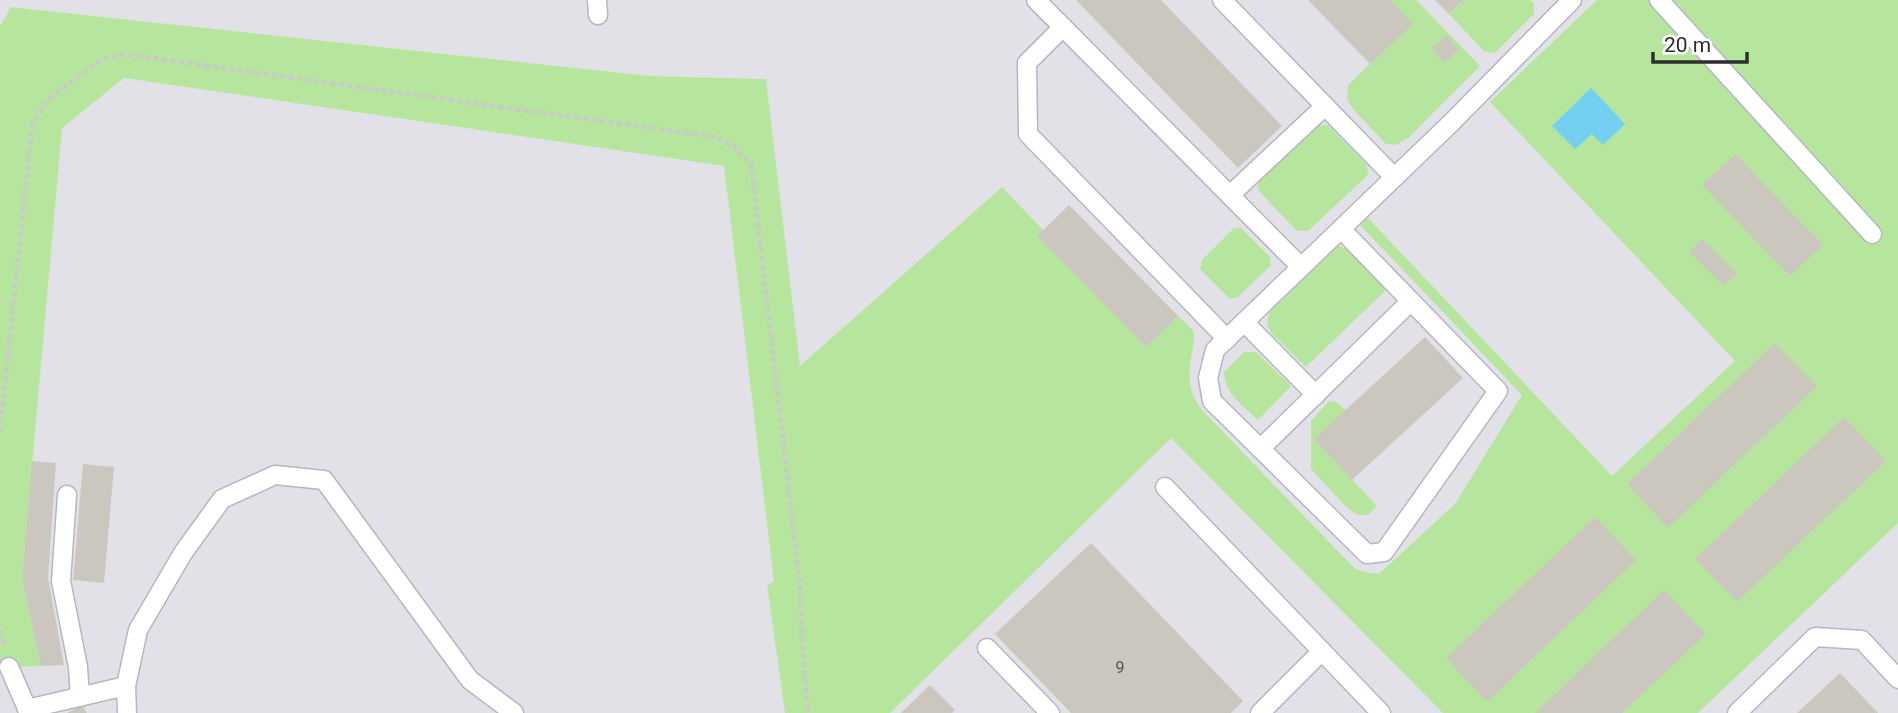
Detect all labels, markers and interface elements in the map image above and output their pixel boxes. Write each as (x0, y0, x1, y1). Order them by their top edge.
scale bar (1653, 21, 1748, 65)
text: 20 m (1664, 33, 1711, 57)
house number: 9 (1116, 658, 1125, 677)

